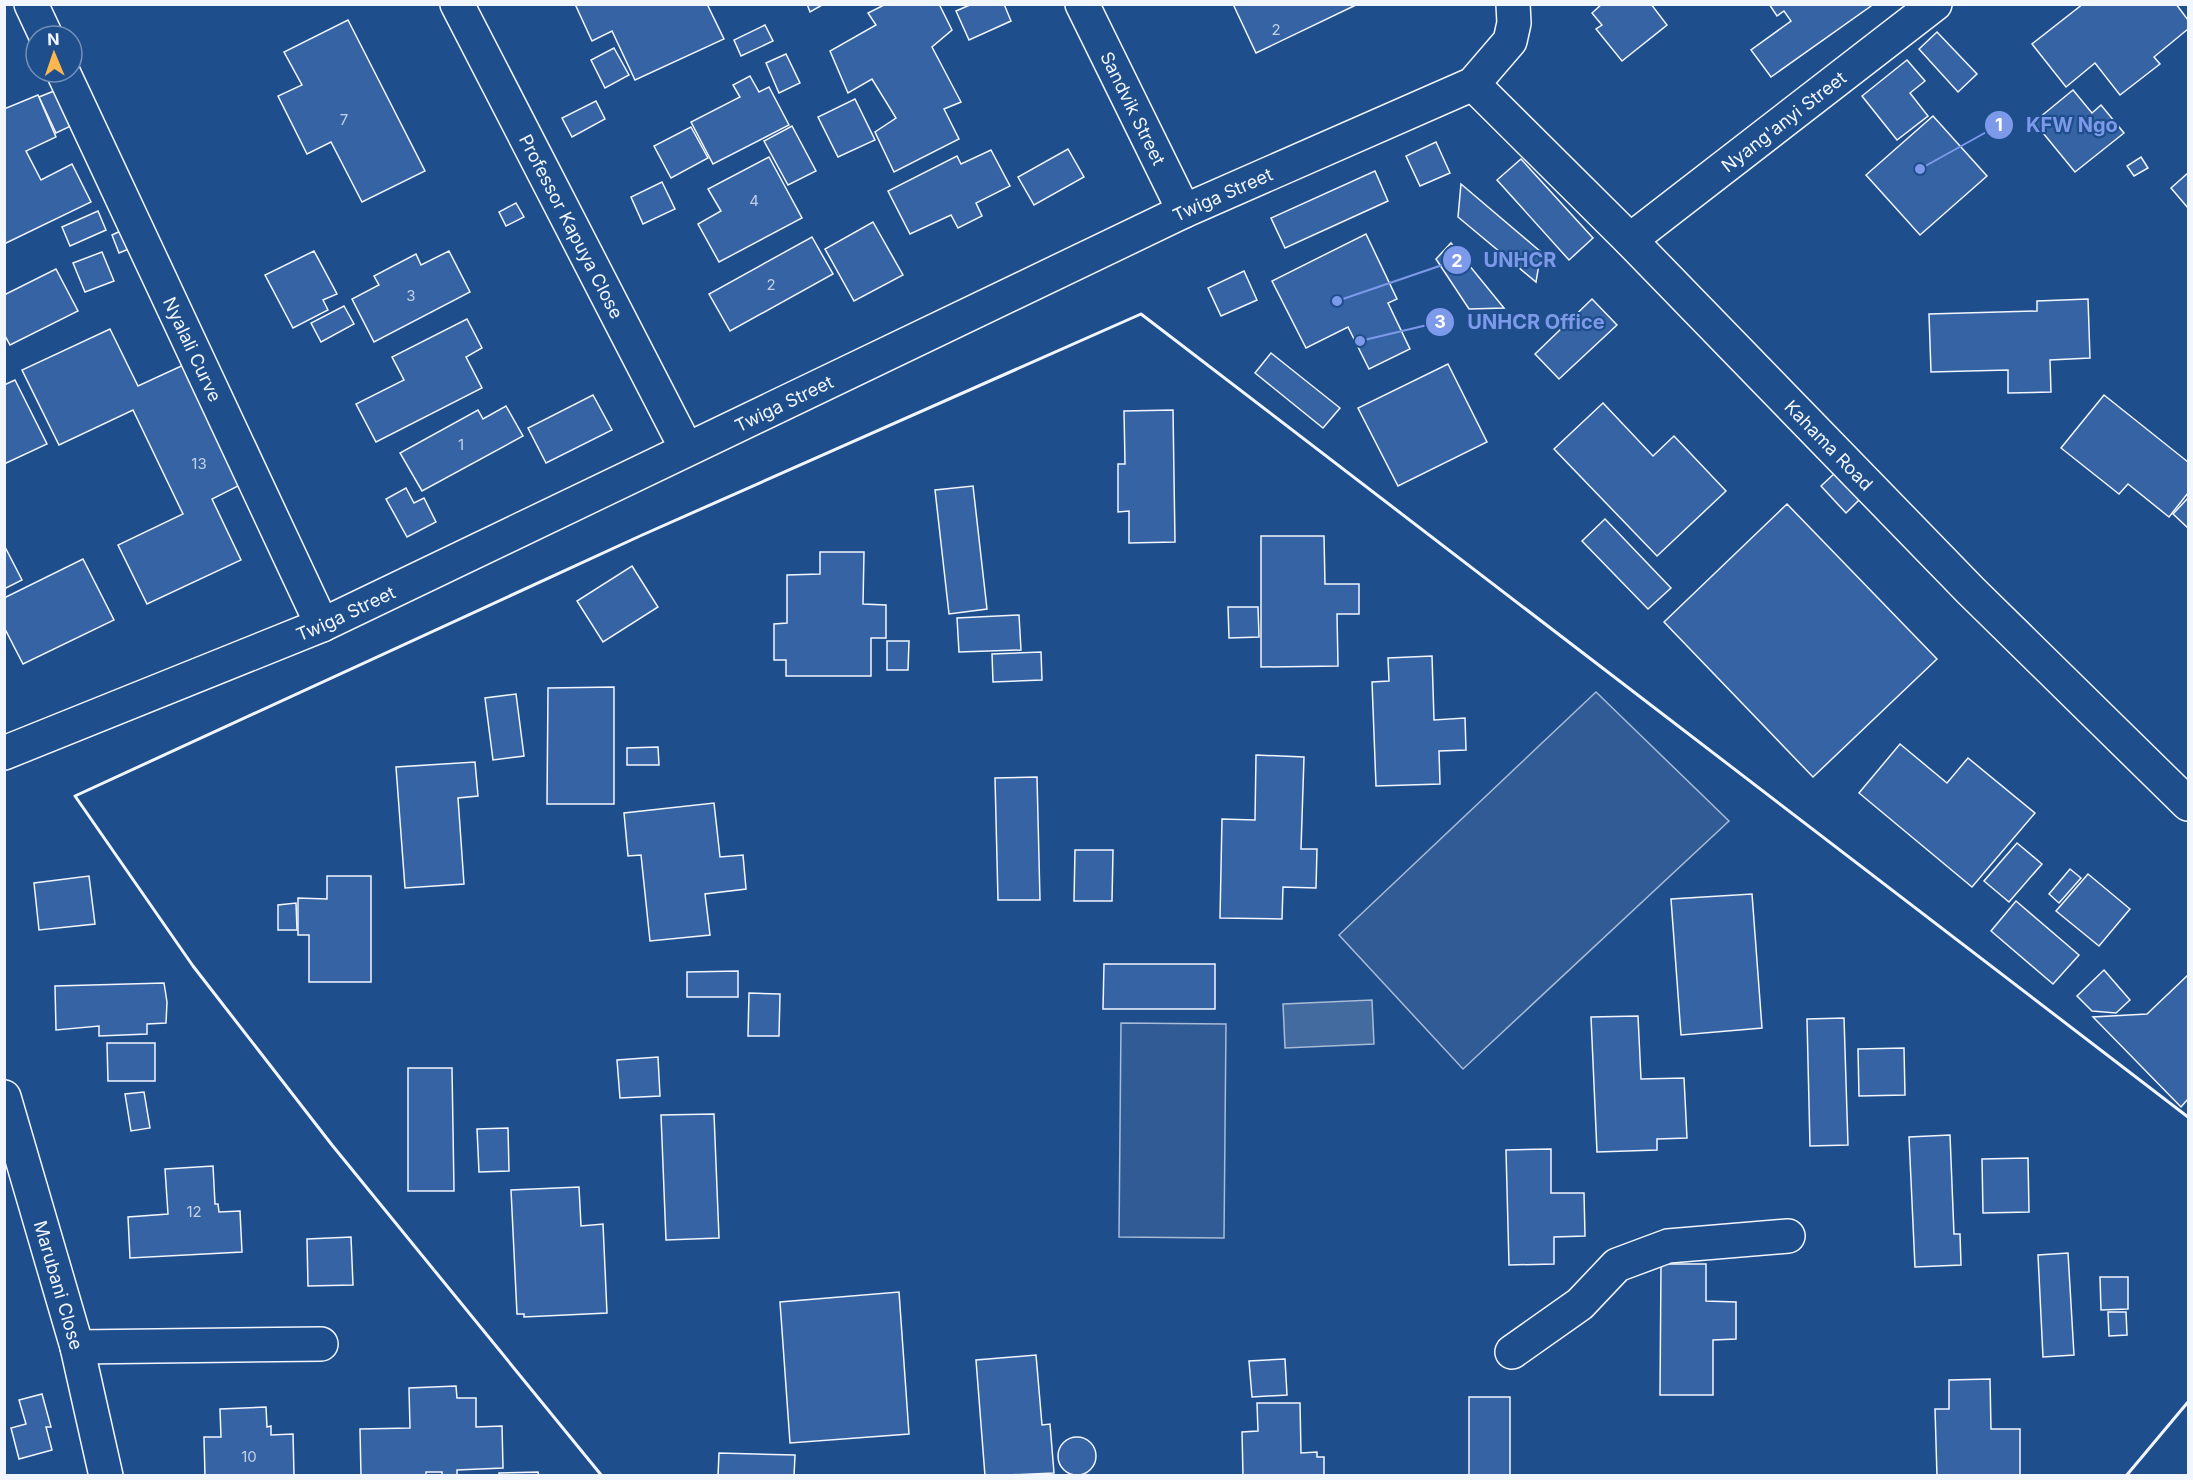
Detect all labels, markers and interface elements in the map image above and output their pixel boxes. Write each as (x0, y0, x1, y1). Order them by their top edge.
house number: 2 (1271, 20, 1281, 39)
north arrow (24, 24, 84, 84)
text: N (47, 29, 60, 49)
street label: Sandvik Street (1097, 48, 1170, 168)
street label: Nyang'anyi Street (1717, 66, 1850, 176)
callout: KFW Ngo (1984, 106, 2129, 144)
house number: 7 (340, 110, 348, 129)
text: KFW Ngo (2026, 113, 2118, 137)
text: 1 (1995, 114, 2003, 135)
street label: Professor Kapuya Close (515, 130, 628, 322)
street label: Twiga Street (1169, 163, 1276, 225)
house number: 4 (749, 191, 759, 210)
callout: UNHCR (1442, 241, 1568, 279)
text: UNHCR (1484, 248, 1556, 272)
text: 2 (1451, 250, 1463, 271)
house number: 2 (766, 275, 776, 294)
house number: 3 (406, 286, 416, 305)
street label: Nyalali Curve (159, 293, 226, 405)
callout: UNHCR Office (1425, 303, 1617, 341)
text: UNHCR Office (1467, 310, 1605, 334)
text: 3 (1434, 311, 1446, 332)
street label: Twiga Street (731, 371, 836, 436)
street label: Kahama Road (1781, 395, 1877, 494)
house number: 1 (458, 435, 464, 454)
house number: 13 (191, 454, 207, 473)
street label: Twiga Street (293, 581, 398, 645)
house number: 12 (186, 1202, 202, 1221)
street label: Marubani Close (30, 1218, 88, 1352)
house number: 10 (241, 1447, 257, 1466)

